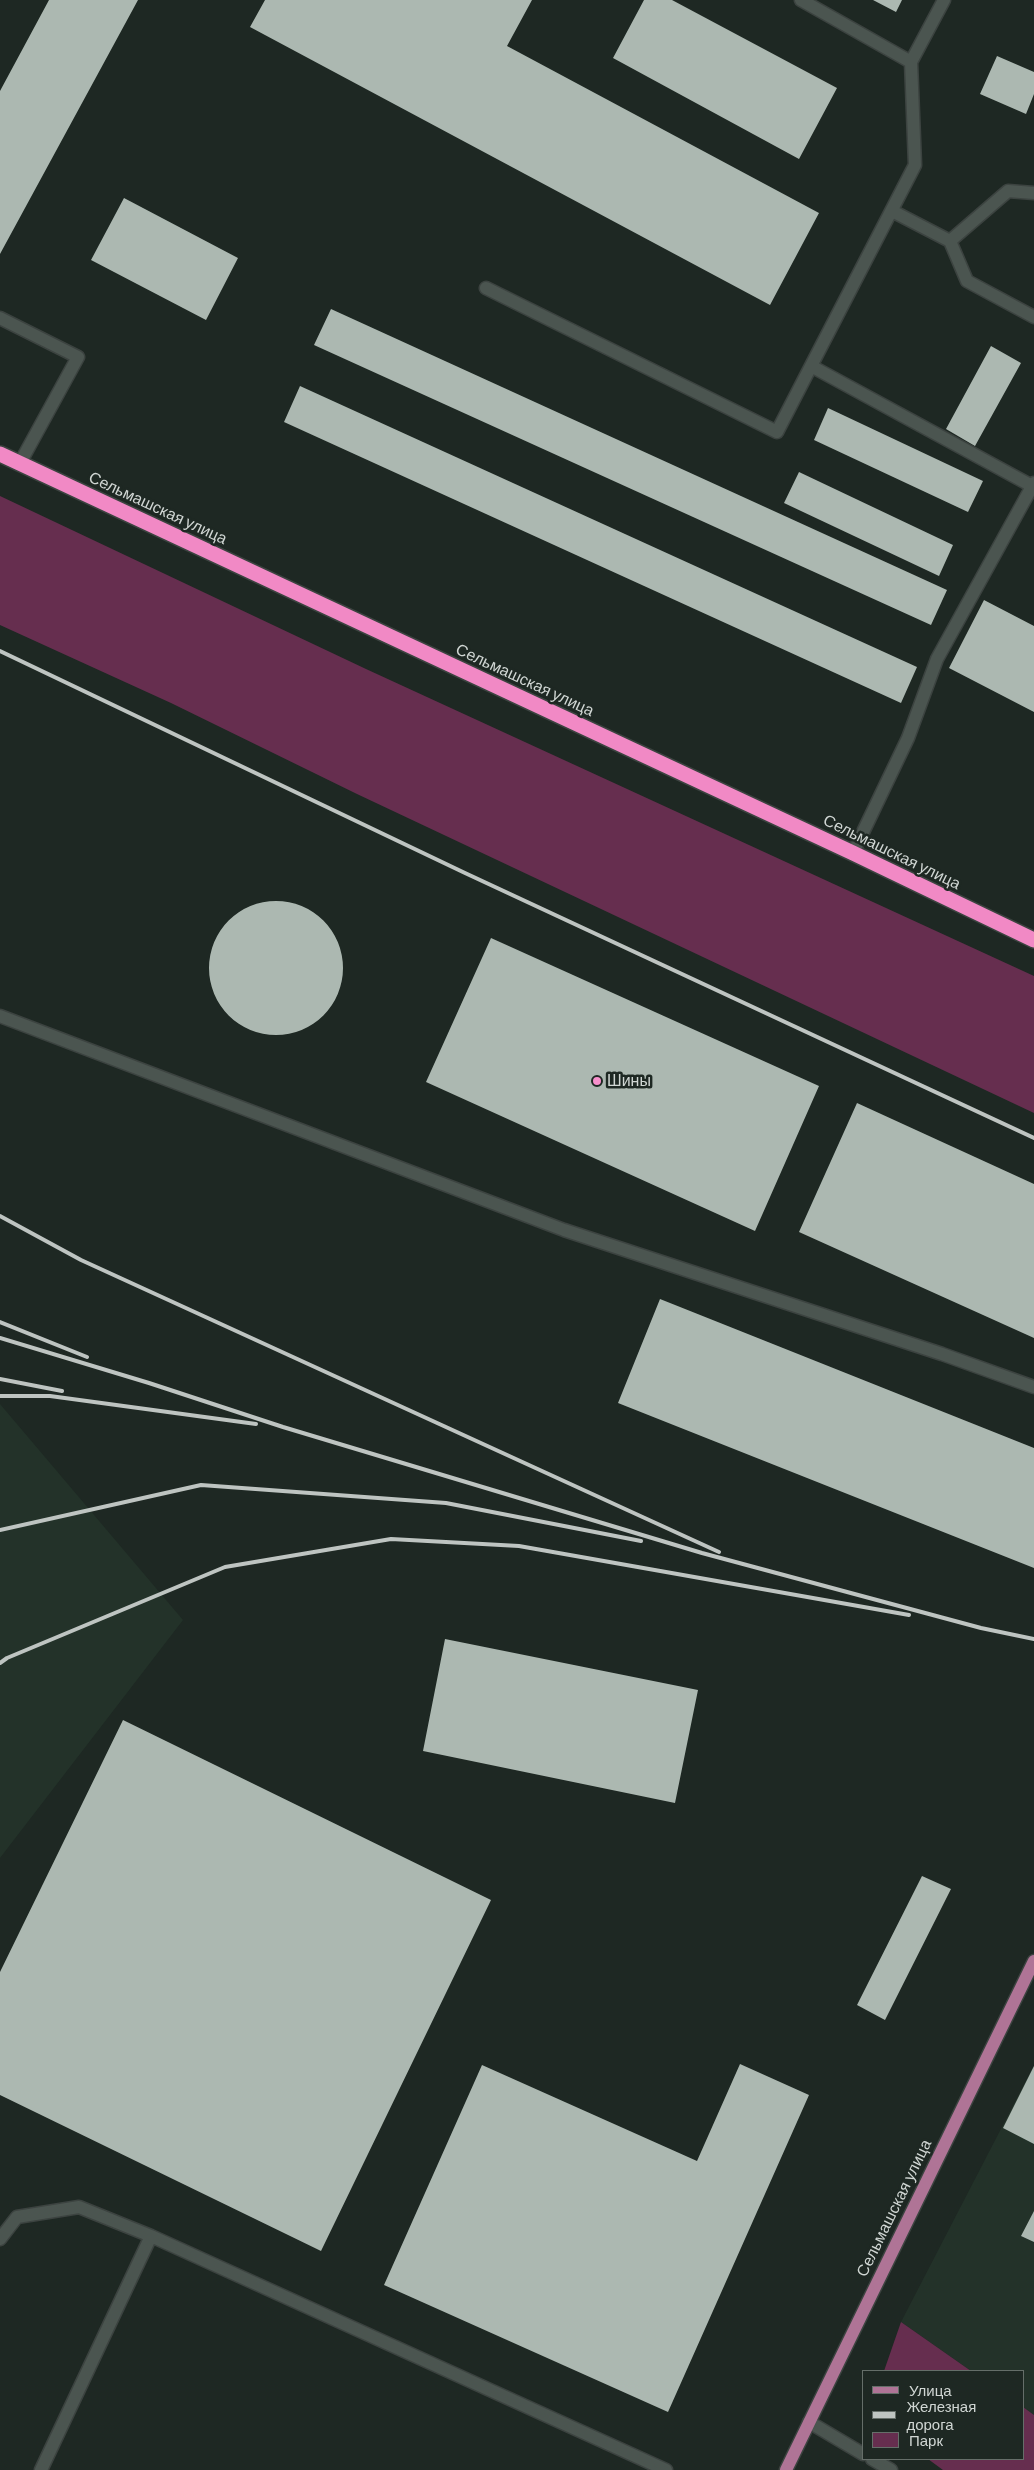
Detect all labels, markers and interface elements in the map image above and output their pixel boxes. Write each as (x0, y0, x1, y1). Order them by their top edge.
street label: Сельмашская улица (86, 468, 230, 548)
street label: Сельмашская улица (453, 640, 597, 720)
street label: Сельмашская улица (820, 810, 964, 894)
place label: Шины (607, 1071, 651, 1091)
marker: Шины (591, 1075, 603, 1087)
street label: Сельмашская улица (852, 2136, 936, 2280)
legend (862, 2370, 1024, 2460)
text: Улица (909, 2381, 952, 2399)
text: Железная дорога (906, 2397, 976, 2433)
text: Парк (909, 2431, 943, 2449)

